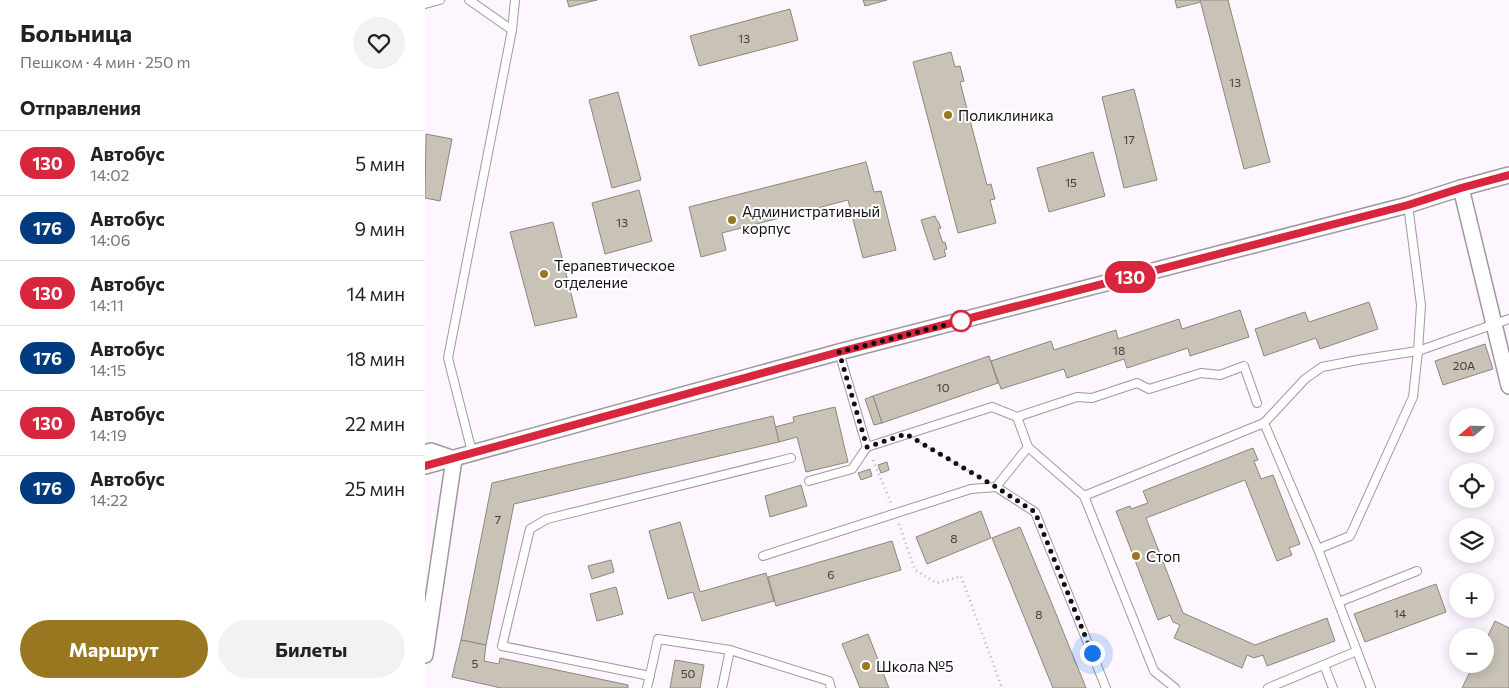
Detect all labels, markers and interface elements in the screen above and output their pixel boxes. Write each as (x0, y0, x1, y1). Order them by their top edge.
button: heart (353, 17, 405, 69)
text: Больница (20, 18, 132, 47)
house number: 13 (738, 31, 750, 45)
text: Пешком · 4 мин · 250 m (20, 52, 190, 71)
house number: 13 (1229, 75, 1241, 89)
text: Отправления (20, 96, 141, 119)
place label: Поликлиника (958, 106, 1054, 124)
marker: Поликлиника (942, 109, 954, 121)
house number: 17 (1123, 132, 1135, 146)
text: Автобус (90, 142, 165, 165)
text: 130 (32, 152, 63, 174)
text: 5 мин (355, 152, 405, 175)
text: 14:02 (90, 165, 129, 184)
house number: 15 (1065, 175, 1077, 189)
place label: Административный корпус (742, 202, 880, 237)
text: Автобус (90, 207, 165, 230)
marker: Административный корпус (726, 214, 738, 226)
house number: 13 (616, 215, 628, 229)
text: 176 (33, 217, 62, 239)
text: 9 мин (355, 217, 405, 240)
text: 14:06 (90, 230, 130, 249)
place label: Терапевтическое отделение (554, 256, 675, 291)
line badge: 130 (1101, 261, 1159, 293)
text: 130 (1115, 266, 1145, 288)
marker: Терапевтическое отделение (538, 268, 550, 280)
text: Автобус (90, 272, 165, 295)
text: 130 (32, 282, 63, 304)
text: 14 мин (347, 282, 405, 305)
text: 14:11 (90, 295, 124, 314)
unlabelled marker (950, 310, 972, 332)
text: Автобус (90, 337, 165, 360)
house number: 18 (1113, 343, 1125, 357)
text: 176 (33, 347, 62, 369)
text: 18 мин (346, 347, 405, 370)
house number: 20А (1453, 358, 1475, 372)
text: 14:15 (90, 360, 126, 379)
house number: 10 (937, 380, 950, 394)
text: Автобус (90, 402, 165, 425)
north arrow (1449, 408, 1494, 452)
map controls (1449, 408, 1494, 673)
text: 130 (32, 412, 63, 434)
text: 22 мин (345, 412, 405, 435)
text: 14:19 (90, 425, 127, 444)
button: locate (1449, 463, 1494, 508)
text: Автобус (90, 467, 165, 490)
text: 176 (33, 477, 62, 499)
text: 25 мин (345, 477, 405, 500)
text: 14:22 (90, 490, 128, 509)
house number: 7 (495, 512, 501, 526)
button: layers (1449, 518, 1494, 563)
house number: 8 (950, 531, 958, 545)
place label: Стоп (1146, 547, 1181, 565)
marker: Стоп (1130, 550, 1142, 562)
house number: 6 (827, 567, 835, 581)
button: + (1449, 573, 1494, 618)
house number: 14 (1394, 606, 1406, 620)
house number: 8 (1035, 607, 1043, 621)
button: Маршрут (20, 620, 208, 678)
button: Билеты (218, 620, 405, 678)
button: − (1449, 628, 1494, 673)
your location (1080, 641, 1105, 666)
house number: 5 (472, 656, 479, 670)
place label: Школа №5 (876, 657, 954, 675)
marker: Школа №5 (860, 660, 872, 672)
house number: 50 (681, 666, 696, 680)

